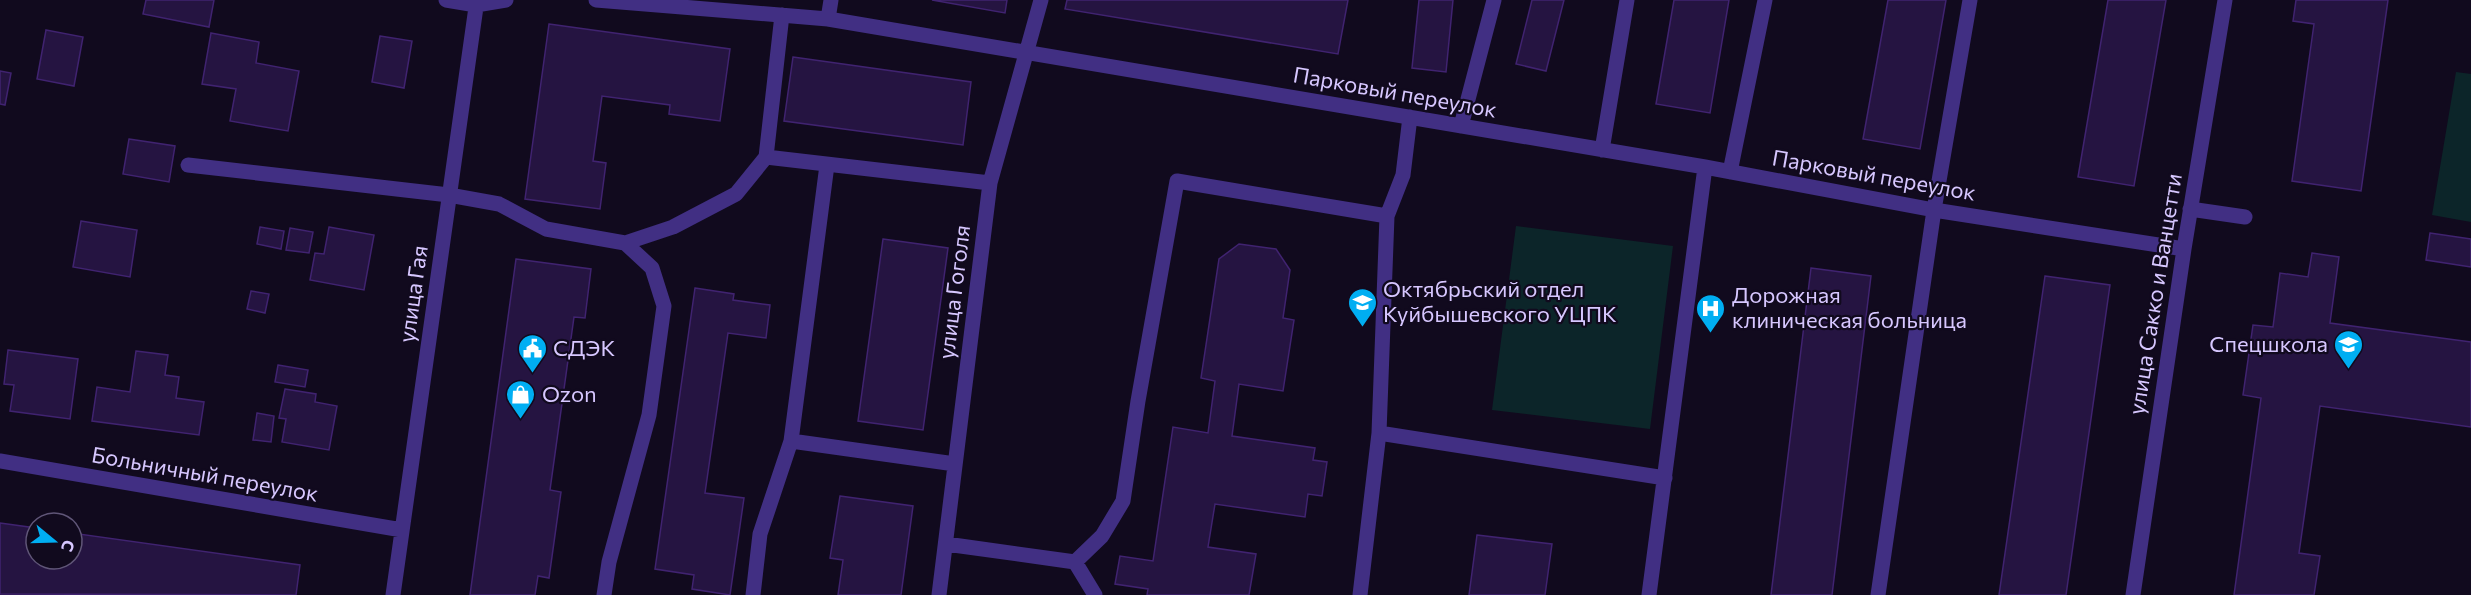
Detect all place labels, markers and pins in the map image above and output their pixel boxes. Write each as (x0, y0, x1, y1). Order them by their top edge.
place label: Октябрьский отдел Куйбышевского УЦПК (1383, 275, 1617, 327)
place label: Дорожная клиническая больница (1732, 281, 1967, 333)
school or university icon: Октябрьский отдел Куйбышевского УЦПК (1346, 286, 1378, 328)
hospital icon: Дорожная клиническая больница (1695, 292, 1727, 334)
school or university icon: Спецшкола (2333, 328, 2365, 370)
place label: Спецшкола (2209, 330, 2328, 357)
public building icon: СДЭК (516, 332, 548, 374)
place label: СДЭК (553, 334, 615, 361)
shop icon: Ozon (505, 378, 537, 420)
place label: Ozon (542, 380, 597, 407)

